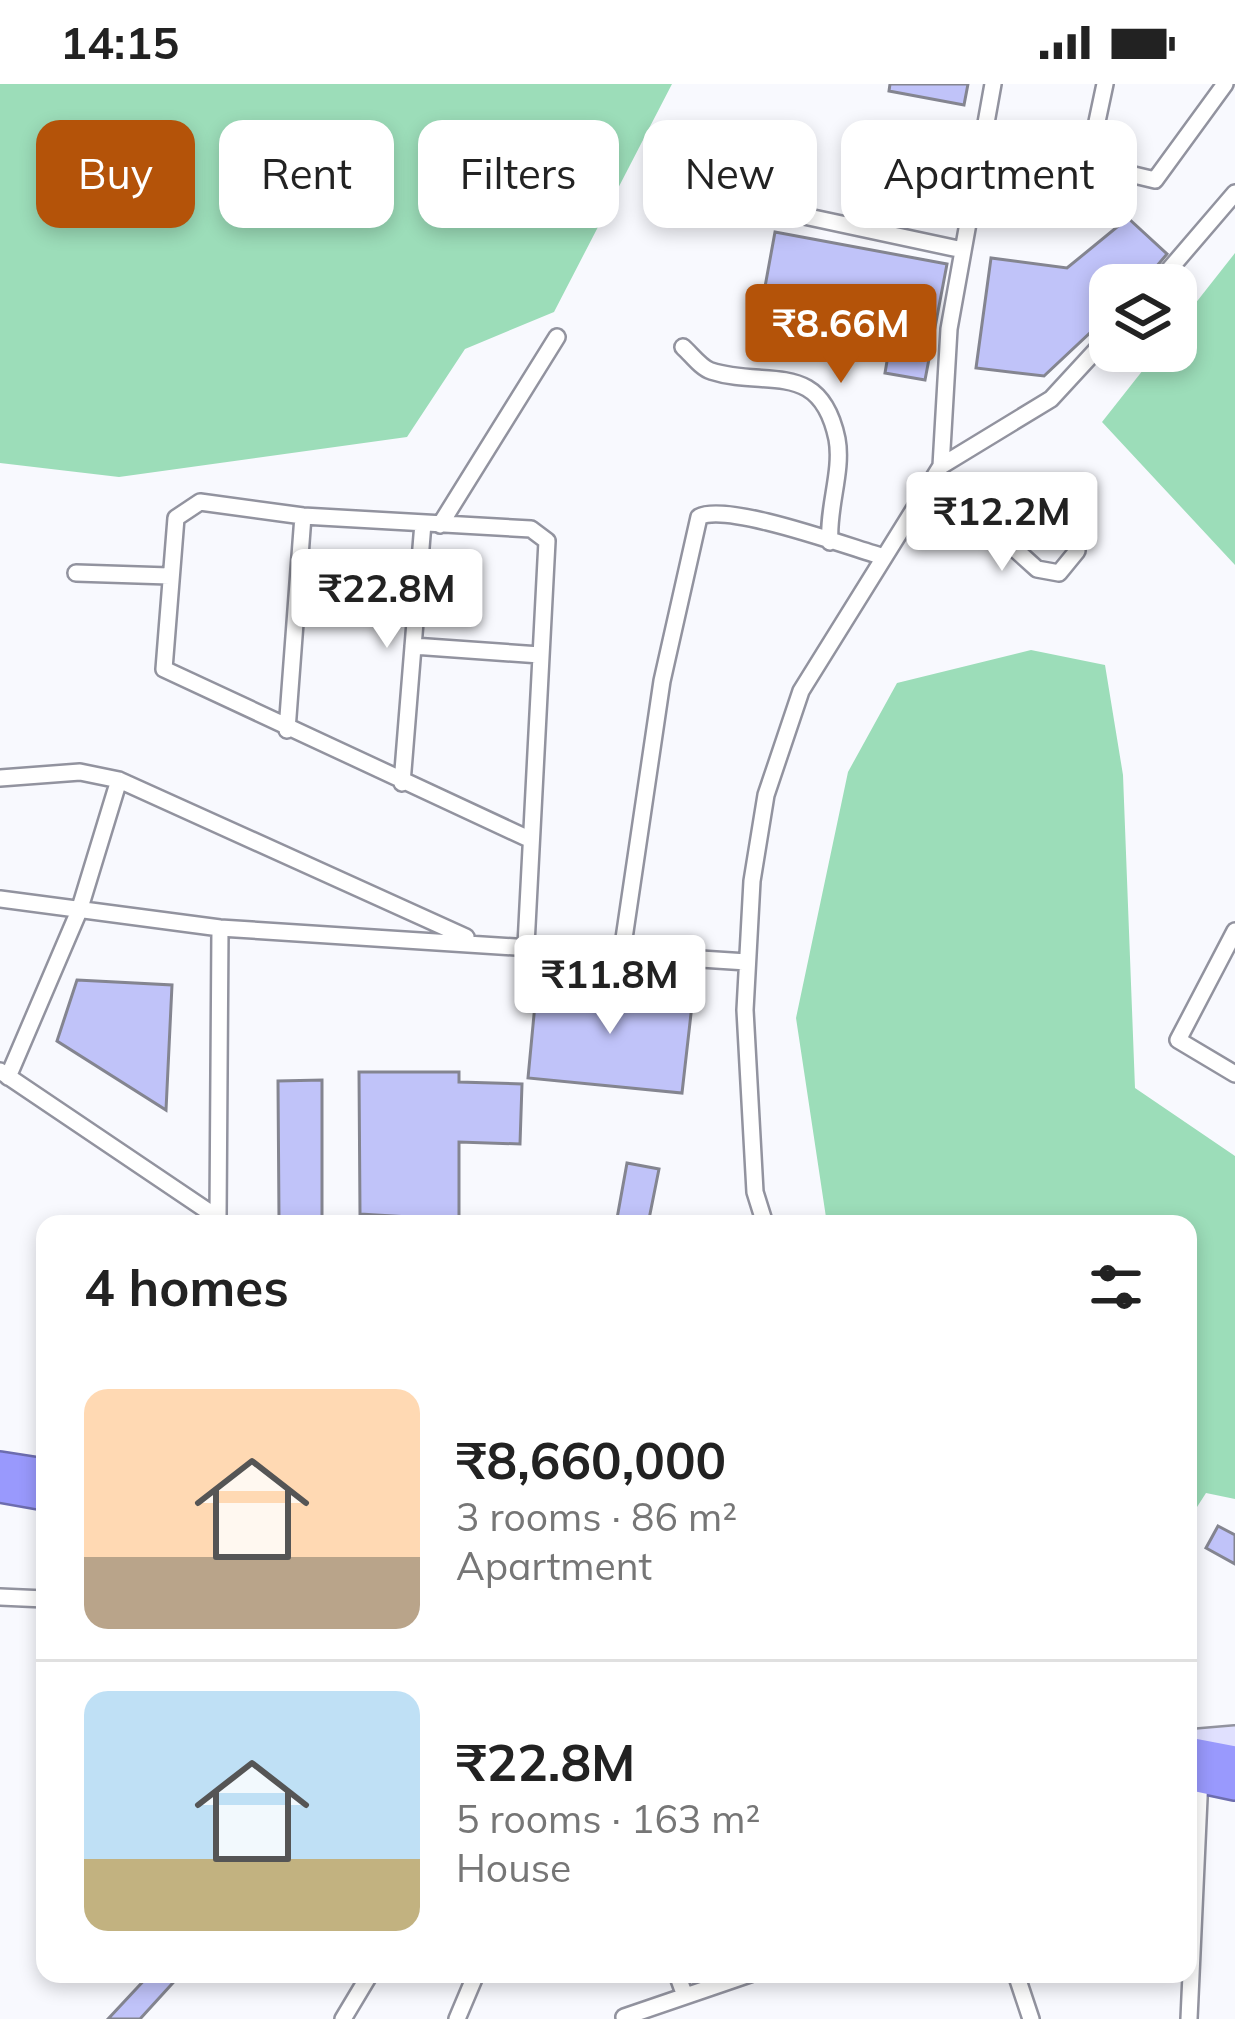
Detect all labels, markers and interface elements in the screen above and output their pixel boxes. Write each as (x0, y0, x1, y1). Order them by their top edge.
text: 14:15 (60, 14, 179, 70)
chip: Buy (36, 120, 195, 228)
chip: Rent (219, 120, 394, 228)
chip: Filters (418, 120, 619, 228)
chip: New (643, 120, 817, 228)
chip: Apartment (841, 120, 1137, 228)
map controls (1089, 264, 1197, 372)
button: layers (1089, 264, 1197, 372)
pin: ₹8.66M (743, 284, 939, 386)
text: ₹8.66M (772, 298, 910, 347)
pin: ₹12.2M (904, 472, 1100, 574)
text: ₹12.2M (933, 486, 1071, 535)
pin: ₹22.8M (289, 549, 485, 651)
text: ₹22.8M (318, 563, 456, 612)
pin: ₹11.8M (512, 935, 708, 1037)
text: ₹11.8M (541, 949, 679, 998)
icon: filters (1083, 1254, 1149, 1320)
text: 4 homes (84, 1255, 289, 1319)
text: ₹8,660,000 (456, 1428, 726, 1492)
icon: home (180, 1437, 324, 1581)
text: 3 rooms · 86 m² (456, 1492, 737, 1541)
text: Apartment (456, 1541, 652, 1590)
text: ₹22.8M (456, 1730, 635, 1794)
icon: home (180, 1739, 324, 1883)
text: 5 rooms · 163 m² (456, 1794, 760, 1843)
text: House (456, 1843, 571, 1892)

